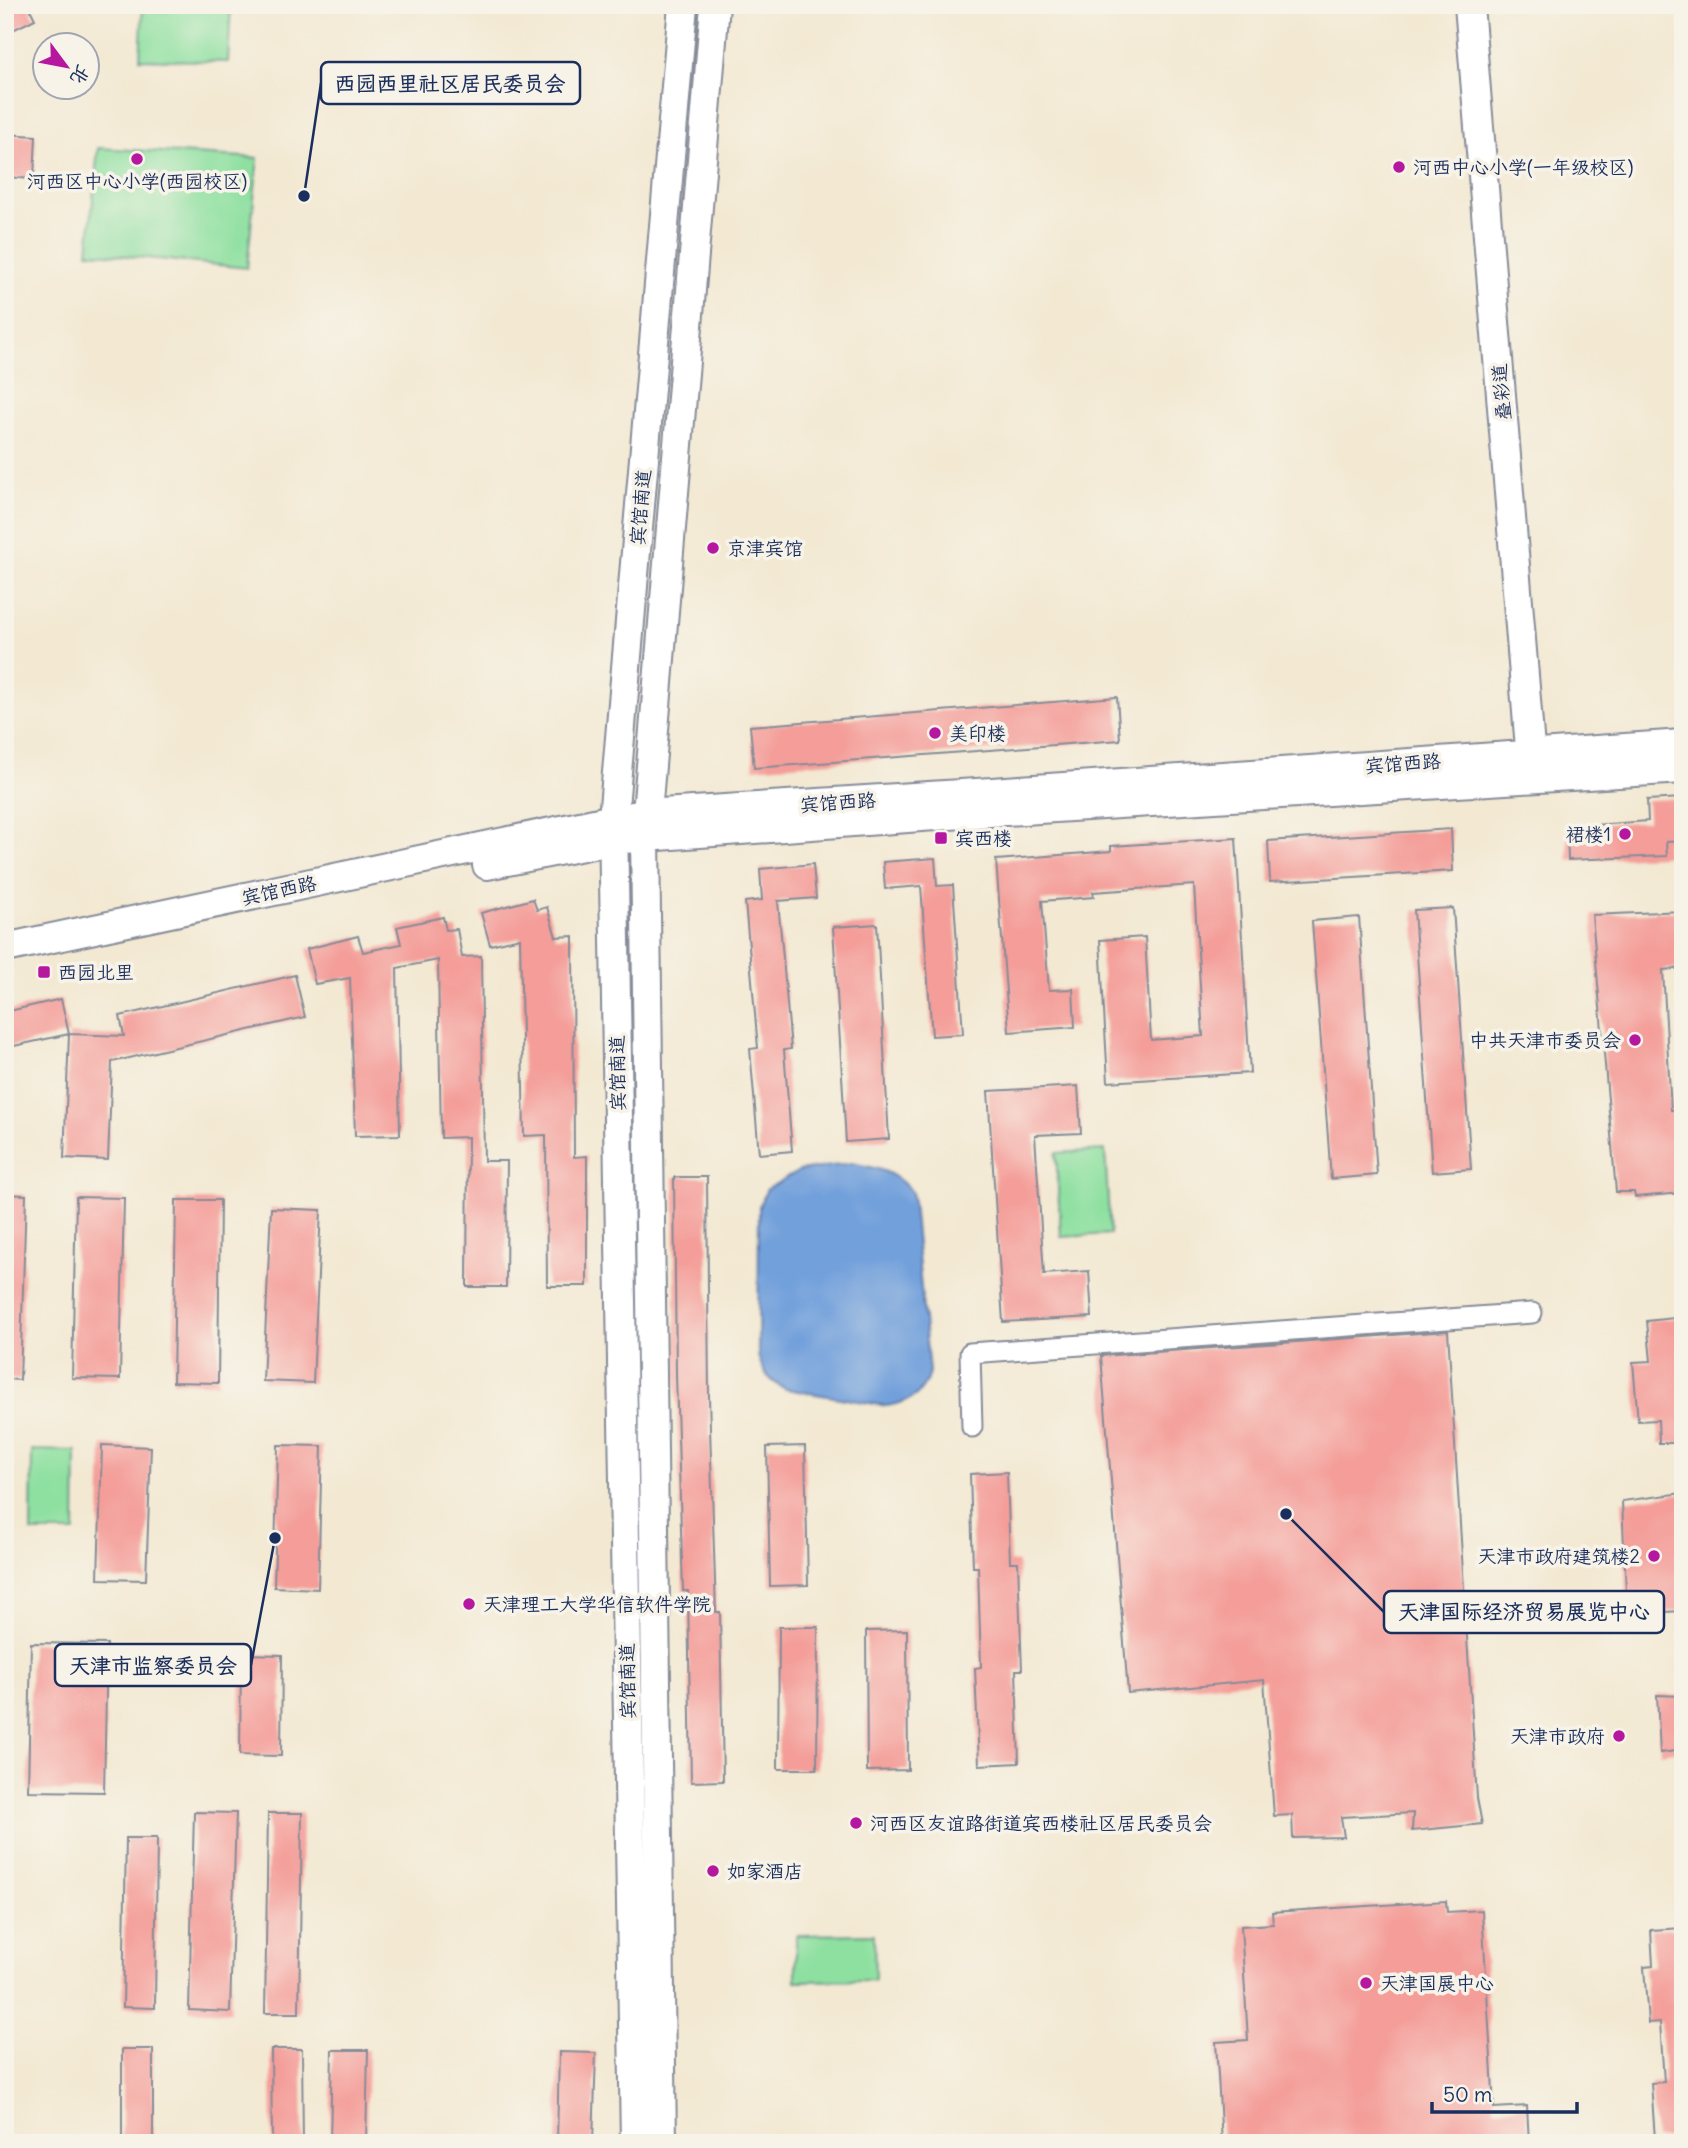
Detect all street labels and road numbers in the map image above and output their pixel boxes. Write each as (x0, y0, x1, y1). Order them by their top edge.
street label: 叠彩道 (1487, 363, 1515, 421)
street label: 宾馆南道 (625, 468, 655, 546)
street label: 宾馆西路 (1364, 748, 1442, 778)
street label: 宾馆西路 (799, 787, 877, 817)
street label: 宾馆西路 (239, 870, 319, 910)
street label: 宾馆南道 (604, 1035, 630, 1111)
street label: 宾馆南道 (614, 1643, 640, 1719)

